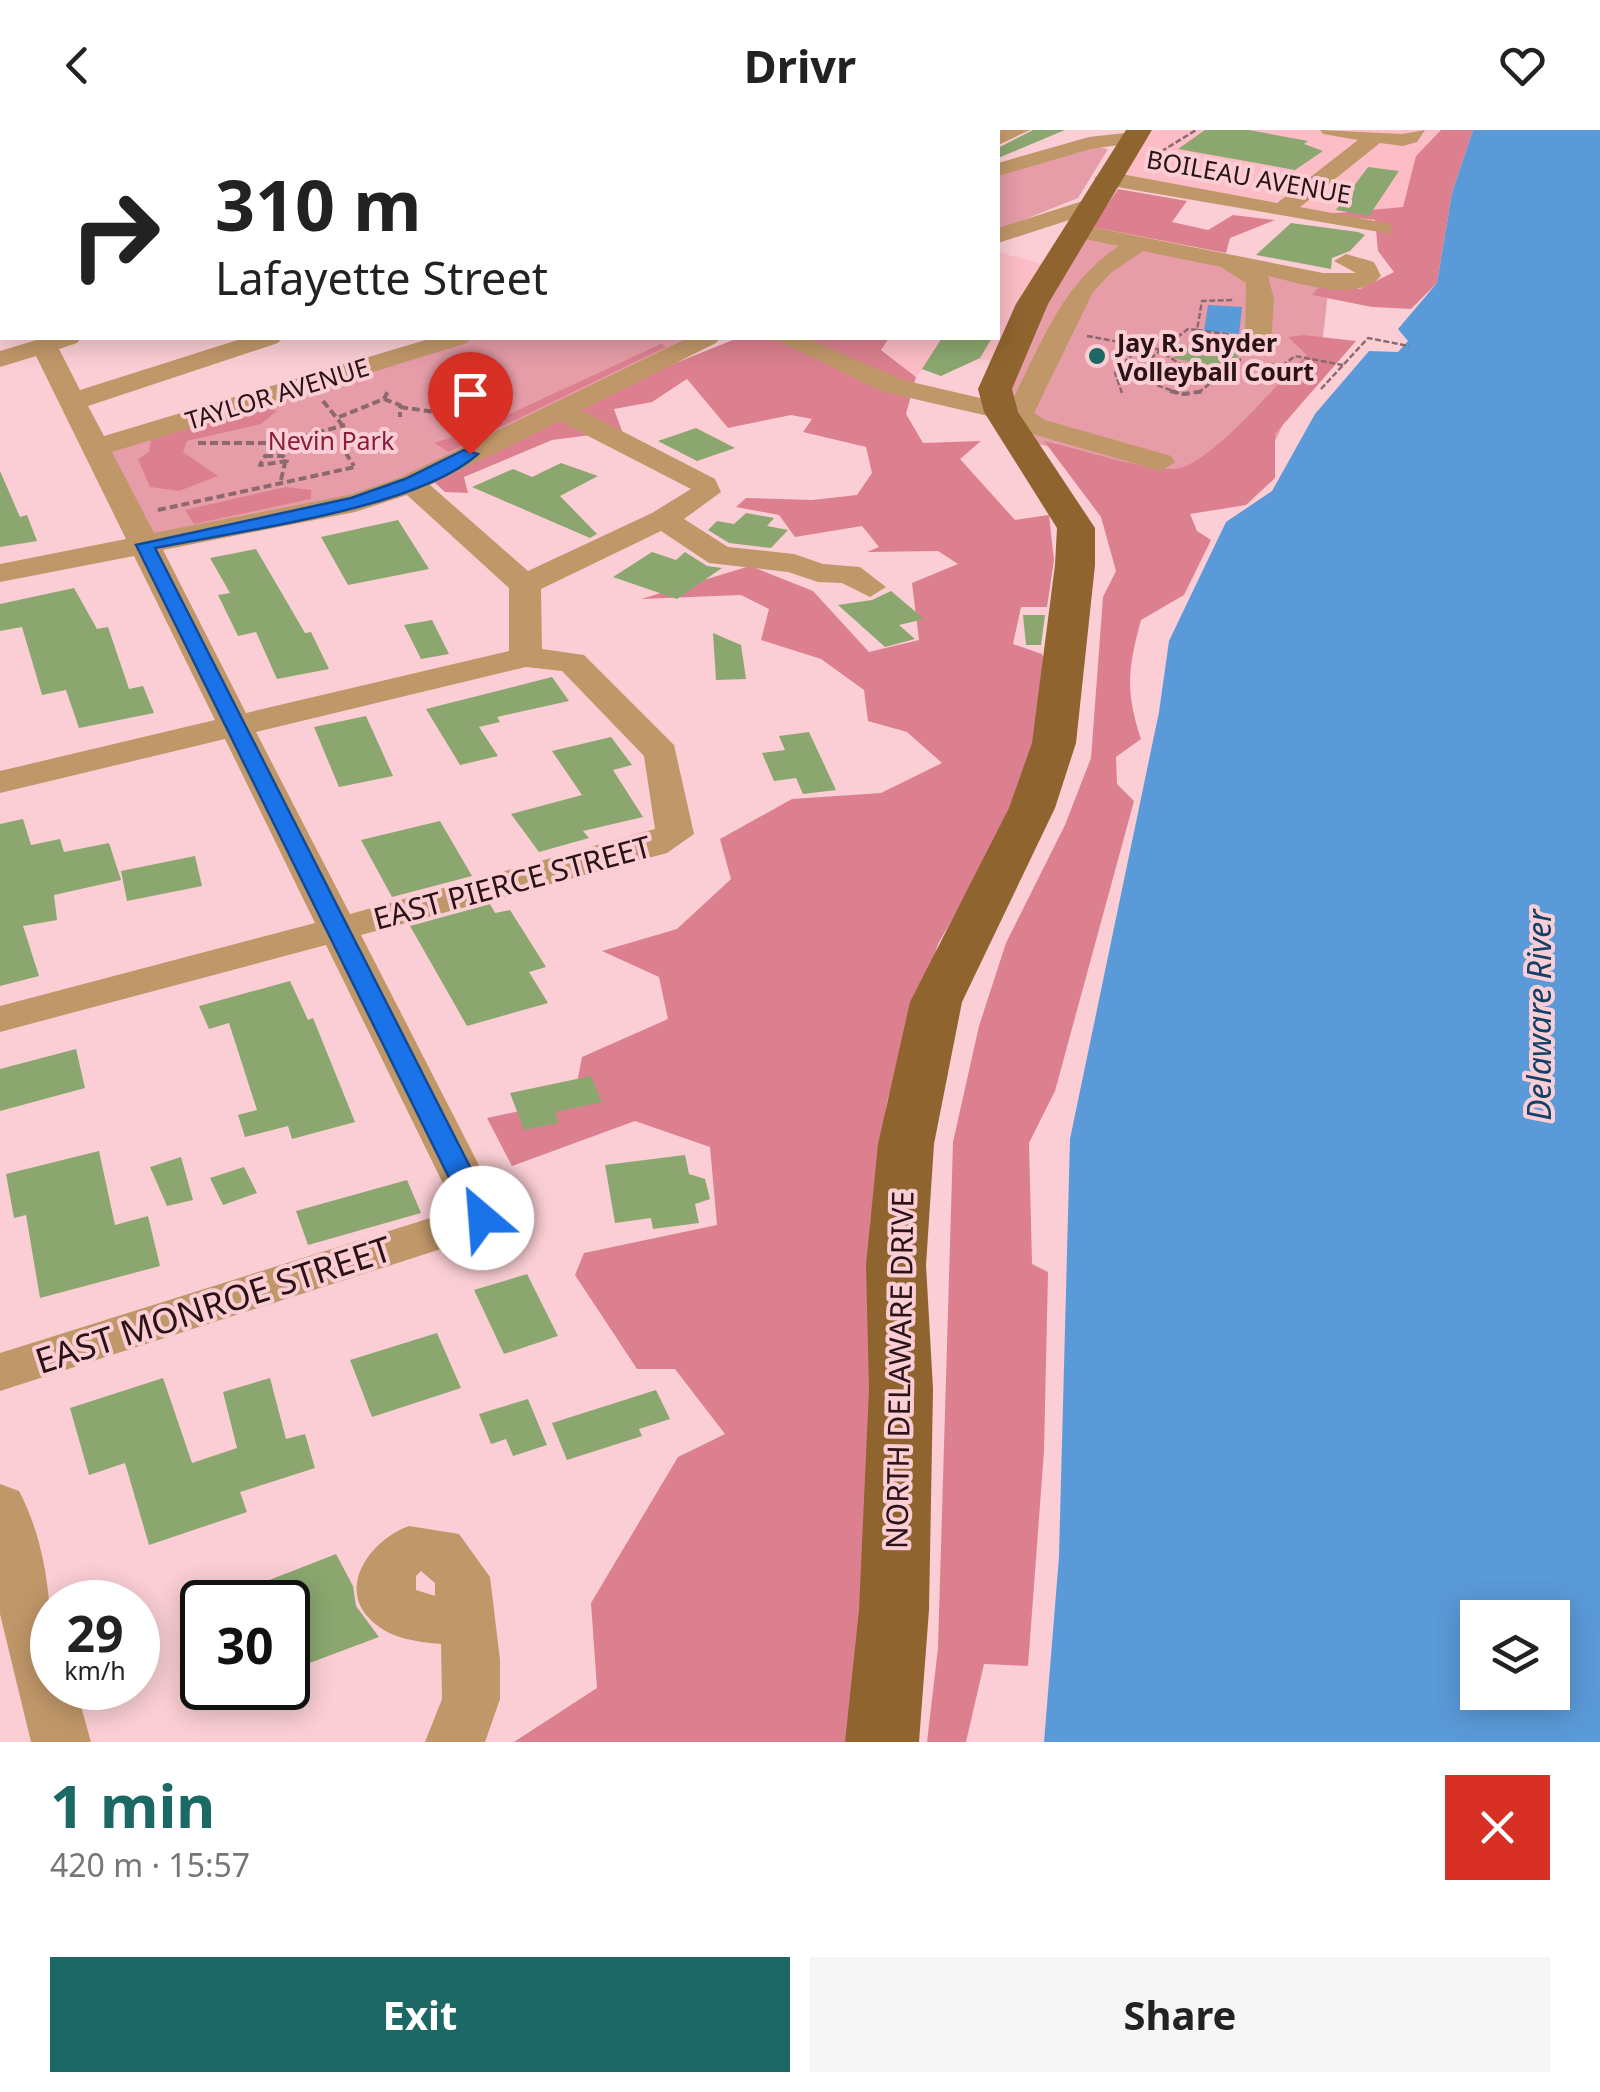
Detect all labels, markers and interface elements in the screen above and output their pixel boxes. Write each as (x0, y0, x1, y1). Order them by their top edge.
text: Drivr (744, 35, 856, 96)
icon: back (50, 38, 105, 93)
icon: heart (1495, 38, 1550, 93)
street label: BOILEAU AVENUE (1144, 141, 1354, 211)
text: 310 m (215, 156, 422, 252)
icon: right (50, 170, 180, 300)
text: Lafayette Street (215, 247, 548, 308)
place label: Jay R. Snyder Volleyball Court (1115, 325, 1314, 388)
marker: Jay R. Snyder Volleyball Court (1086, 345, 1108, 367)
street label: TAYLOR AVENUE (181, 349, 373, 437)
pin (428, 352, 513, 455)
icon: arrive (443, 367, 498, 422)
park label: Nevin Park (268, 423, 395, 457)
street label: EAST PIERCE STREET (369, 825, 656, 939)
water label: Delaware River (1517, 908, 1560, 1121)
position arrow (430, 1166, 534, 1270)
street label: NORTH DELAWARE DRIVE (875, 1191, 923, 1549)
street label: EAST MONROE STREET (29, 1224, 398, 1384)
speed limit sign: 30 (180, 1580, 310, 1710)
text: 29 (66, 1599, 124, 1667)
map controls (1460, 1600, 1570, 1710)
button: layers (1460, 1600, 1570, 1710)
text: km/h (64, 1653, 126, 1687)
text: 1 min (50, 1764, 215, 1846)
button: close (1445, 1775, 1550, 1880)
text: 420 m · 15:57 (50, 1843, 250, 1886)
button: Exit (50, 1957, 790, 2072)
button: Share (810, 1957, 1550, 2072)

